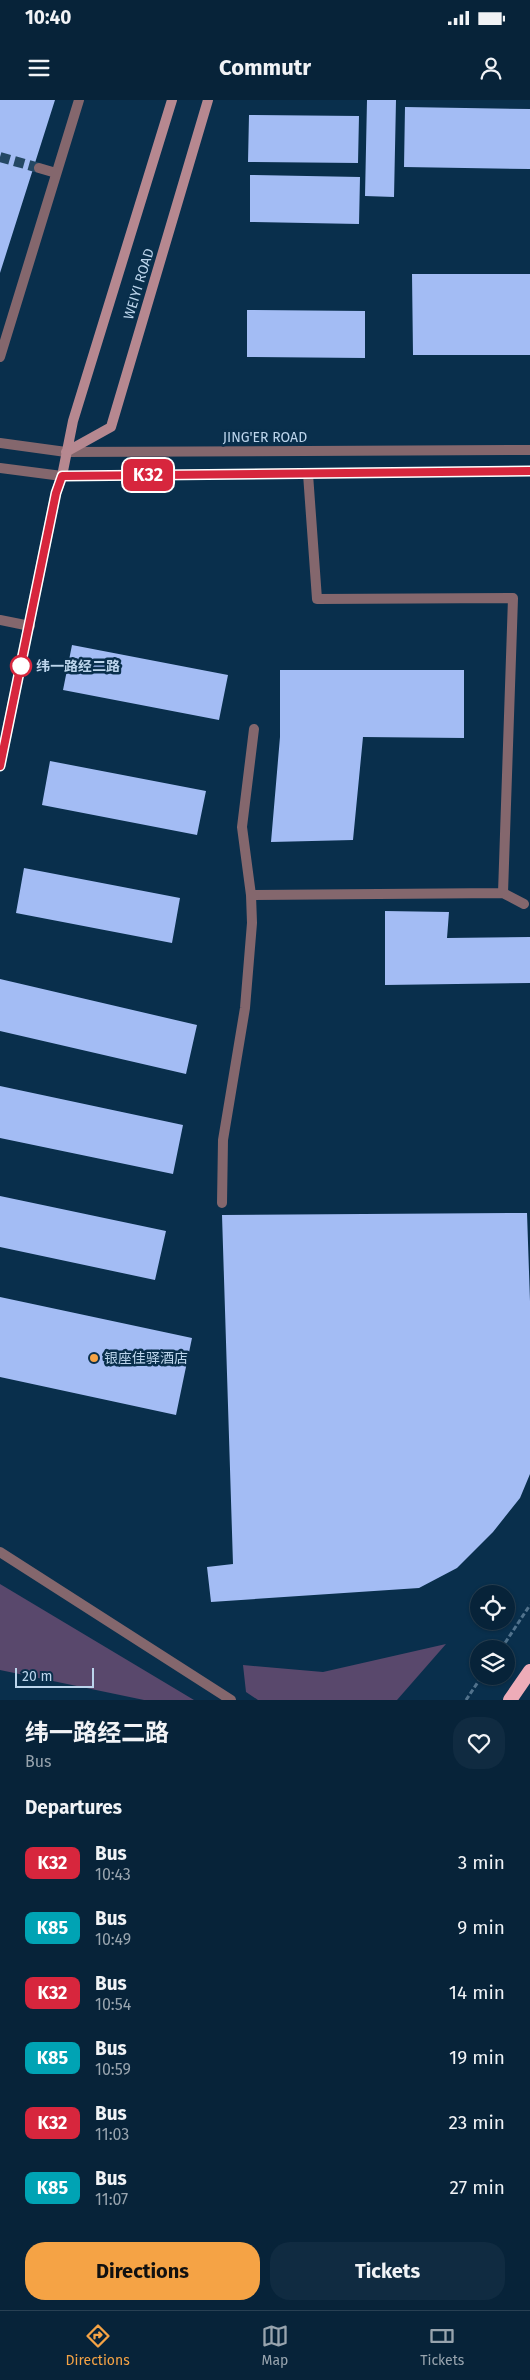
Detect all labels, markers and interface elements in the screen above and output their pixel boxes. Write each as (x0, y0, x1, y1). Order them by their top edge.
text: 10:40 (25, 6, 71, 29)
icon: menu (25, 54, 53, 82)
text: Commutr (219, 54, 311, 81)
icon: person (477, 54, 505, 82)
street label: WEIYI ROAD (120, 246, 158, 322)
street label: JING'ER ROAD (223, 429, 307, 446)
line badge: K32 (119, 459, 177, 491)
text: K32 (133, 464, 163, 486)
marker: 纬一路经二路 (10, 655, 32, 677)
place label: 纬一路经二路 (36, 658, 120, 675)
place label: 银座佳驿酒店 (104, 1350, 188, 1367)
marker: 银座佳驿酒店 (88, 1352, 100, 1364)
map controls (470, 1585, 515, 1685)
button: locate (470, 1585, 515, 1630)
button: layers (470, 1640, 515, 1685)
scale bar (15, 1665, 94, 1688)
text: 20 m (22, 1668, 52, 1685)
button: heart (453, 1717, 505, 1769)
text: 纬一路经二路 (25, 1719, 169, 1747)
text: Bus (25, 1752, 52, 1771)
text: Departures (25, 1796, 122, 1819)
text: Bus (95, 1842, 127, 1865)
text: 3 min (458, 1851, 505, 1874)
text: K32 (38, 1852, 67, 1874)
text: 10:43 (95, 1865, 131, 1884)
text: Bus (95, 1907, 127, 1930)
text: 9 min (457, 1916, 505, 1939)
text: K85 (37, 1917, 68, 1939)
text: 10:49 (95, 1930, 131, 1949)
text: Bus (95, 1972, 127, 1995)
text: 14 min (449, 1981, 505, 2004)
text: K32 (38, 1982, 67, 2004)
text: 10:54 (95, 1995, 131, 2014)
text: Bus (95, 2037, 127, 2060)
text: 19 min (449, 2046, 505, 2069)
text: K85 (37, 2047, 68, 2069)
text: 10:59 (95, 2060, 131, 2079)
text: Bus (95, 2102, 127, 2125)
text: 23 min (448, 2111, 505, 2134)
text: K32 (38, 2112, 67, 2134)
text: 11:03 (95, 2125, 129, 2144)
text: Bus (95, 2167, 127, 2190)
text: 27 min (450, 2176, 505, 2199)
text: K85 (37, 2177, 68, 2199)
text: 11:07 (95, 2190, 128, 2209)
button: Directions (25, 2242, 260, 2300)
button: Tickets (270, 2242, 505, 2300)
tab: Directions (66, 2322, 130, 2369)
tab: Map (261, 2322, 289, 2369)
tab: Tickets (420, 2322, 464, 2369)

